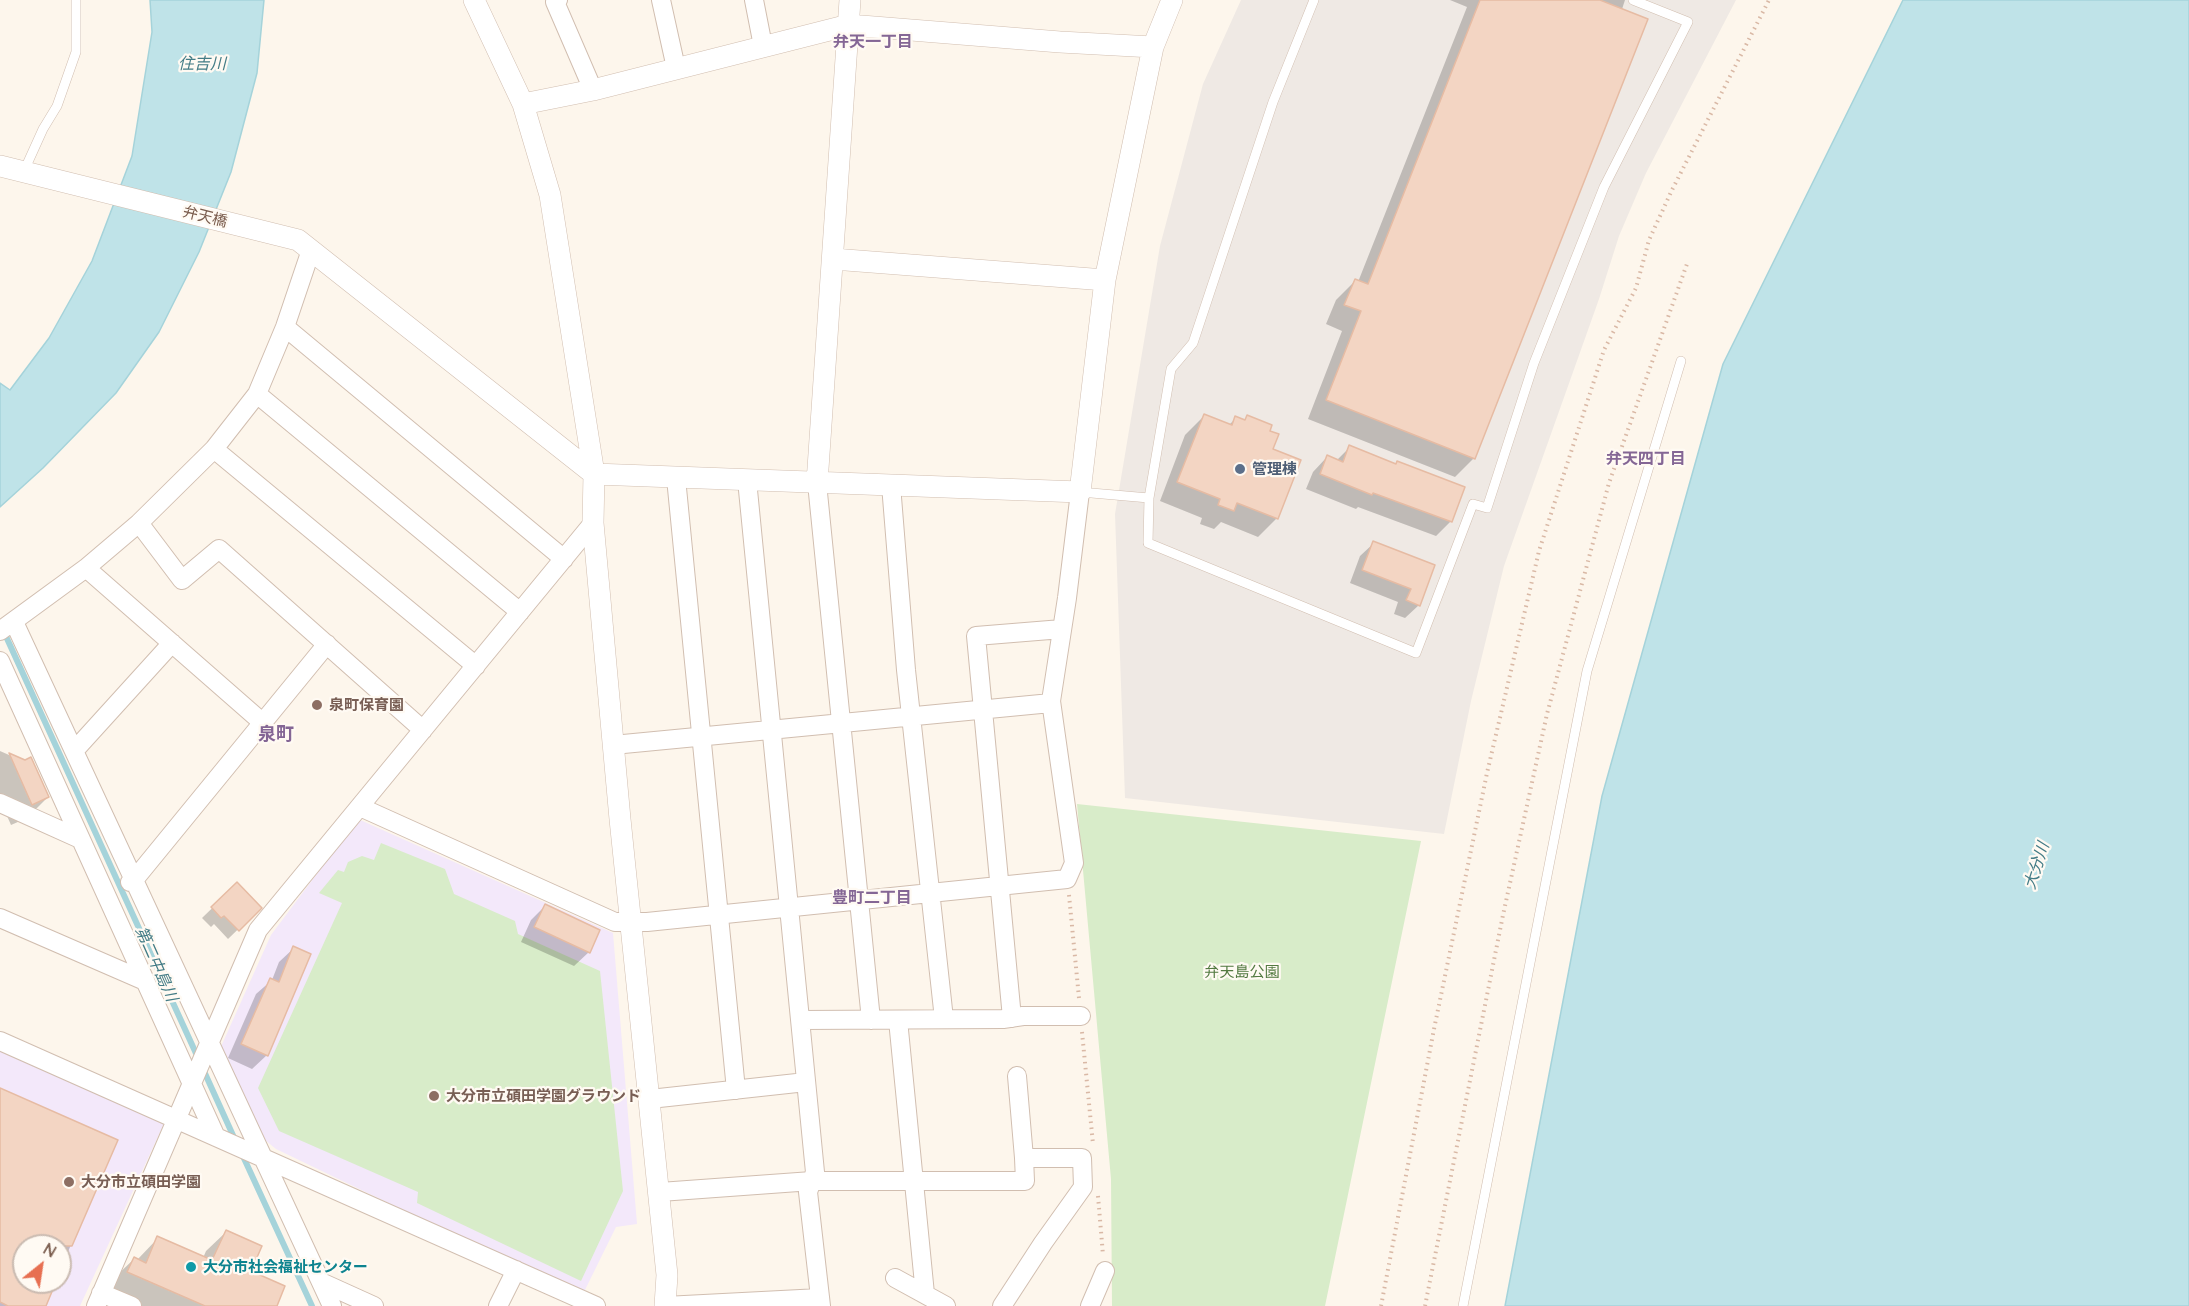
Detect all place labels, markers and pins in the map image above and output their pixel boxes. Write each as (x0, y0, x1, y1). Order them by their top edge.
place label: 管理棟 (1252, 460, 1297, 478)
marker: 管理棟 (1233, 462, 1247, 476)
place label: 泉町保育園 (329, 696, 404, 714)
marker: 泉町保育園 (310, 698, 324, 712)
place label: 大分市立碩田学園グラウンド (446, 1087, 641, 1105)
marker: 大分市立碩田学園グラウンド (427, 1089, 441, 1103)
place label: 大分市立碩田学園 (81, 1173, 201, 1191)
marker: 大分市立碩田学園 (62, 1175, 76, 1189)
place label: 大分市社会福祉センター (203, 1258, 368, 1276)
marker: 大分市社会福祉センター (184, 1260, 198, 1274)

